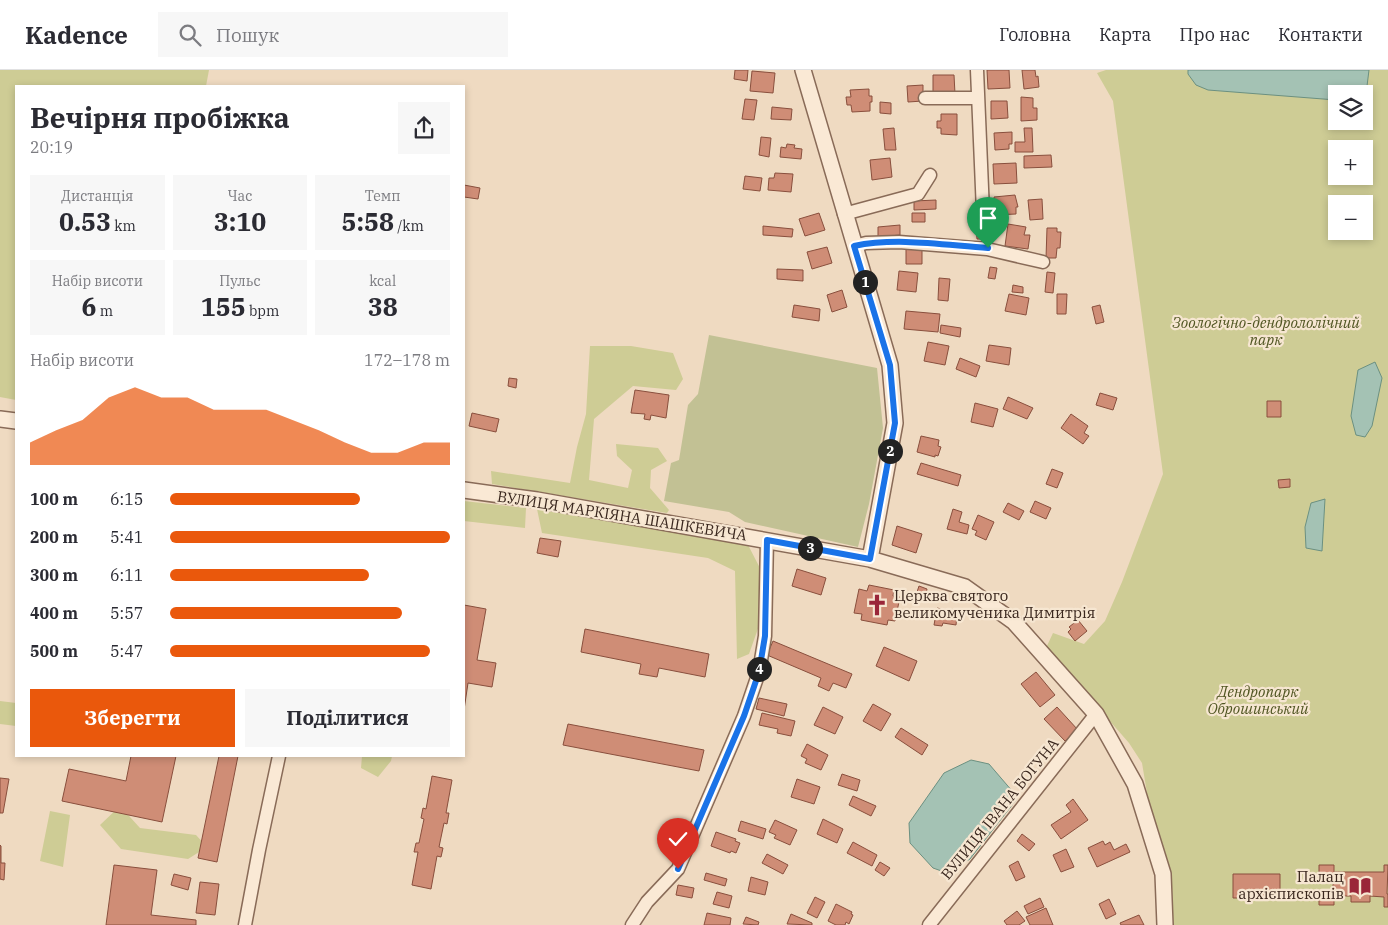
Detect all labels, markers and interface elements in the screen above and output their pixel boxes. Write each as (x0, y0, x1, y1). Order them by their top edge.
search box (158, 12, 508, 57)
text: Kadence (25, 19, 128, 51)
icon: search (176, 21, 204, 49)
text: Пошук (216, 23, 279, 47)
text: Головна (999, 23, 1071, 46)
text: Карта (1099, 23, 1151, 46)
text: Про нас (1179, 23, 1250, 46)
text: Контакти (1278, 23, 1363, 46)
map controls (1328, 85, 1373, 240)
button: layers (1328, 85, 1373, 130)
text: Вечірня пробіжка (30, 99, 290, 136)
button: share (398, 102, 450, 154)
text: 20:19 (30, 137, 73, 157)
button: + (1328, 140, 1373, 185)
text: Дистанція (61, 187, 133, 205)
text: Час (228, 187, 252, 205)
text: Темп (365, 187, 401, 205)
button: − (1328, 195, 1373, 240)
pin (967, 197, 1009, 248)
icon: arrive (974, 204, 1002, 232)
text: 0.53 (59, 205, 111, 238)
text: 3:10 (214, 205, 266, 238)
text: 5:58 (341, 205, 394, 238)
text: km (111, 217, 136, 235)
text: /km (394, 217, 424, 235)
pin: 1 (852, 270, 878, 294)
text: Набір висоти (52, 272, 143, 290)
text: Пульс (219, 272, 261, 290)
text: kcal (369, 272, 396, 290)
text: 1 (861, 273, 870, 291)
text: 6 (82, 290, 97, 323)
text: 155 (201, 290, 246, 323)
text: 38 (368, 290, 398, 323)
text: m (97, 302, 113, 320)
text: bpm (246, 302, 279, 320)
park label: Зоологічно-дендрололічний парк (1172, 313, 1360, 349)
text: Набір висоти (30, 350, 134, 370)
text: 172–178 m (364, 350, 450, 370)
pin: 2 (878, 438, 902, 464)
text: 2 (886, 442, 895, 460)
street label: ВУЛИЦЯ МАРКІЯНА ШАШКЕВИЧА (496, 486, 749, 545)
text: 100 m (30, 489, 78, 509)
text: 6:15 (110, 489, 143, 509)
text: 200 m (30, 527, 78, 547)
text: 5:41 (110, 527, 143, 547)
pin: 3 (798, 536, 822, 560)
text: 3 (806, 539, 815, 557)
text: 300 m (30, 565, 78, 585)
text: 6:11 (110, 565, 143, 585)
place label: Церква святого великомученика Димитрія (894, 586, 1095, 622)
church icon: Церква святого великомученика Димитрія (864, 592, 890, 618)
text: 400 m (30, 603, 78, 623)
text: 5:57 (110, 603, 143, 623)
text: 500 m (30, 641, 78, 661)
text: 5:47 (110, 641, 143, 661)
pin: 4 (746, 656, 772, 682)
text: 4 (755, 660, 764, 678)
park label: Дендропарк Оброшинський (1207, 682, 1309, 718)
button: Зберегти (30, 689, 235, 747)
button: Поділитися (245, 689, 450, 747)
street label: ВУЛИЦЯ ІВАНА БОГУНА (937, 734, 1063, 883)
pin (657, 818, 699, 869)
icon: check (664, 825, 692, 853)
place label: Палац архієпископів (1238, 867, 1344, 903)
library icon: Палац архієпископів (1347, 873, 1373, 899)

